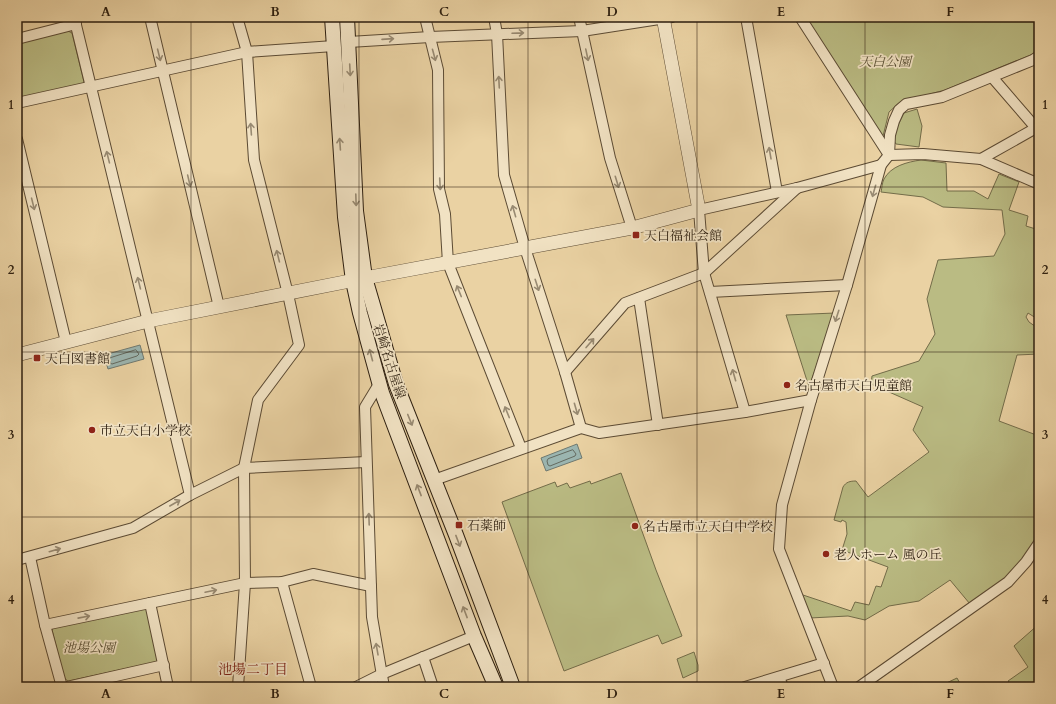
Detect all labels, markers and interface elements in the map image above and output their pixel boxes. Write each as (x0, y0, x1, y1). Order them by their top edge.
text: A (101, 3, 111, 21)
text: B (270, 3, 280, 21)
text: C (439, 3, 449, 21)
text: D (606, 3, 618, 21)
text: E (777, 3, 785, 21)
text: F (946, 3, 954, 21)
one-way arrow (511, 29, 524, 37)
one-way arrow (381, 36, 394, 43)
one-way arrow (155, 48, 163, 61)
one-way arrow (431, 48, 439, 61)
one-way arrow (584, 48, 592, 61)
park label: 天白公園 (859, 53, 913, 71)
one-way arrow (347, 63, 354, 76)
one-way arrow (495, 76, 503, 89)
text: 1 (8, 96, 14, 114)
text: 1 (1042, 96, 1048, 114)
one-way arrow (248, 123, 255, 136)
one-way arrow (336, 138, 344, 151)
one-way arrow (766, 147, 774, 160)
one-way arrow (104, 151, 111, 164)
one-way arrow (186, 174, 194, 187)
one-way arrow (614, 175, 621, 188)
one-way arrow (436, 177, 443, 190)
one-way arrow (870, 184, 877, 197)
one-way arrow (352, 193, 360, 206)
one-way arrow (30, 198, 37, 211)
one-way arrow (510, 204, 517, 217)
place label: 天白福祉会館 (644, 227, 722, 245)
marker: 天白福祉会館 (631, 230, 641, 240)
one-way arrow (274, 250, 282, 263)
text: 2 (8, 261, 15, 279)
text: 2 (1042, 261, 1049, 279)
one-way arrow (134, 277, 142, 290)
one-way arrow (533, 279, 541, 291)
one-way arrow (455, 286, 463, 298)
one-way arrow (833, 309, 841, 321)
street label: 岩崎名古屋線 (368, 321, 410, 401)
one-way arrow (586, 338, 595, 348)
one-way arrow (367, 349, 374, 362)
place label: 天白図書館 (45, 350, 110, 368)
marker: 天白図書館 (32, 353, 42, 363)
one-way arrow (730, 369, 737, 382)
place label: 名古屋市天白児童館 (795, 377, 912, 395)
marker: 名古屋市天白児童館 (782, 380, 792, 390)
one-way arrow (573, 403, 580, 416)
one-way arrow (503, 406, 511, 418)
one-way arrow (407, 413, 415, 425)
place label: 市立天白小学校 (100, 422, 191, 440)
marker: 市立天白小学校 (87, 425, 97, 435)
text: 3 (8, 426, 15, 444)
text: 3 (1042, 426, 1049, 444)
one-way arrow (414, 485, 422, 497)
one-way arrow (169, 499, 181, 507)
one-way arrow (365, 513, 372, 526)
place label: 石薬師 (467, 517, 506, 535)
place label: 名古屋市立天白中学校 (643, 518, 773, 536)
marker: 石薬師 (454, 520, 464, 530)
marker: 名古屋市立天白中学校 (630, 521, 640, 531)
one-way arrow (454, 534, 462, 546)
one-way arrow (48, 546, 61, 553)
place label: 老人ホーム 風の丘 (834, 546, 942, 564)
marker: 老人ホーム 風の丘 (821, 549, 831, 559)
one-way arrow (204, 586, 217, 594)
text: 4 (8, 591, 15, 609)
text: 4 (1042, 591, 1049, 609)
one-way arrow (461, 606, 469, 618)
one-way arrow (77, 612, 90, 620)
park label: 池場公園 (63, 639, 117, 657)
one-way arrow (373, 642, 381, 655)
district label: 池場二丁目 (218, 660, 288, 679)
text: A (101, 685, 111, 703)
text: B (270, 685, 280, 703)
text: C (439, 685, 449, 703)
text: D (606, 685, 618, 703)
text: E (777, 685, 785, 703)
text: F (946, 685, 954, 703)

